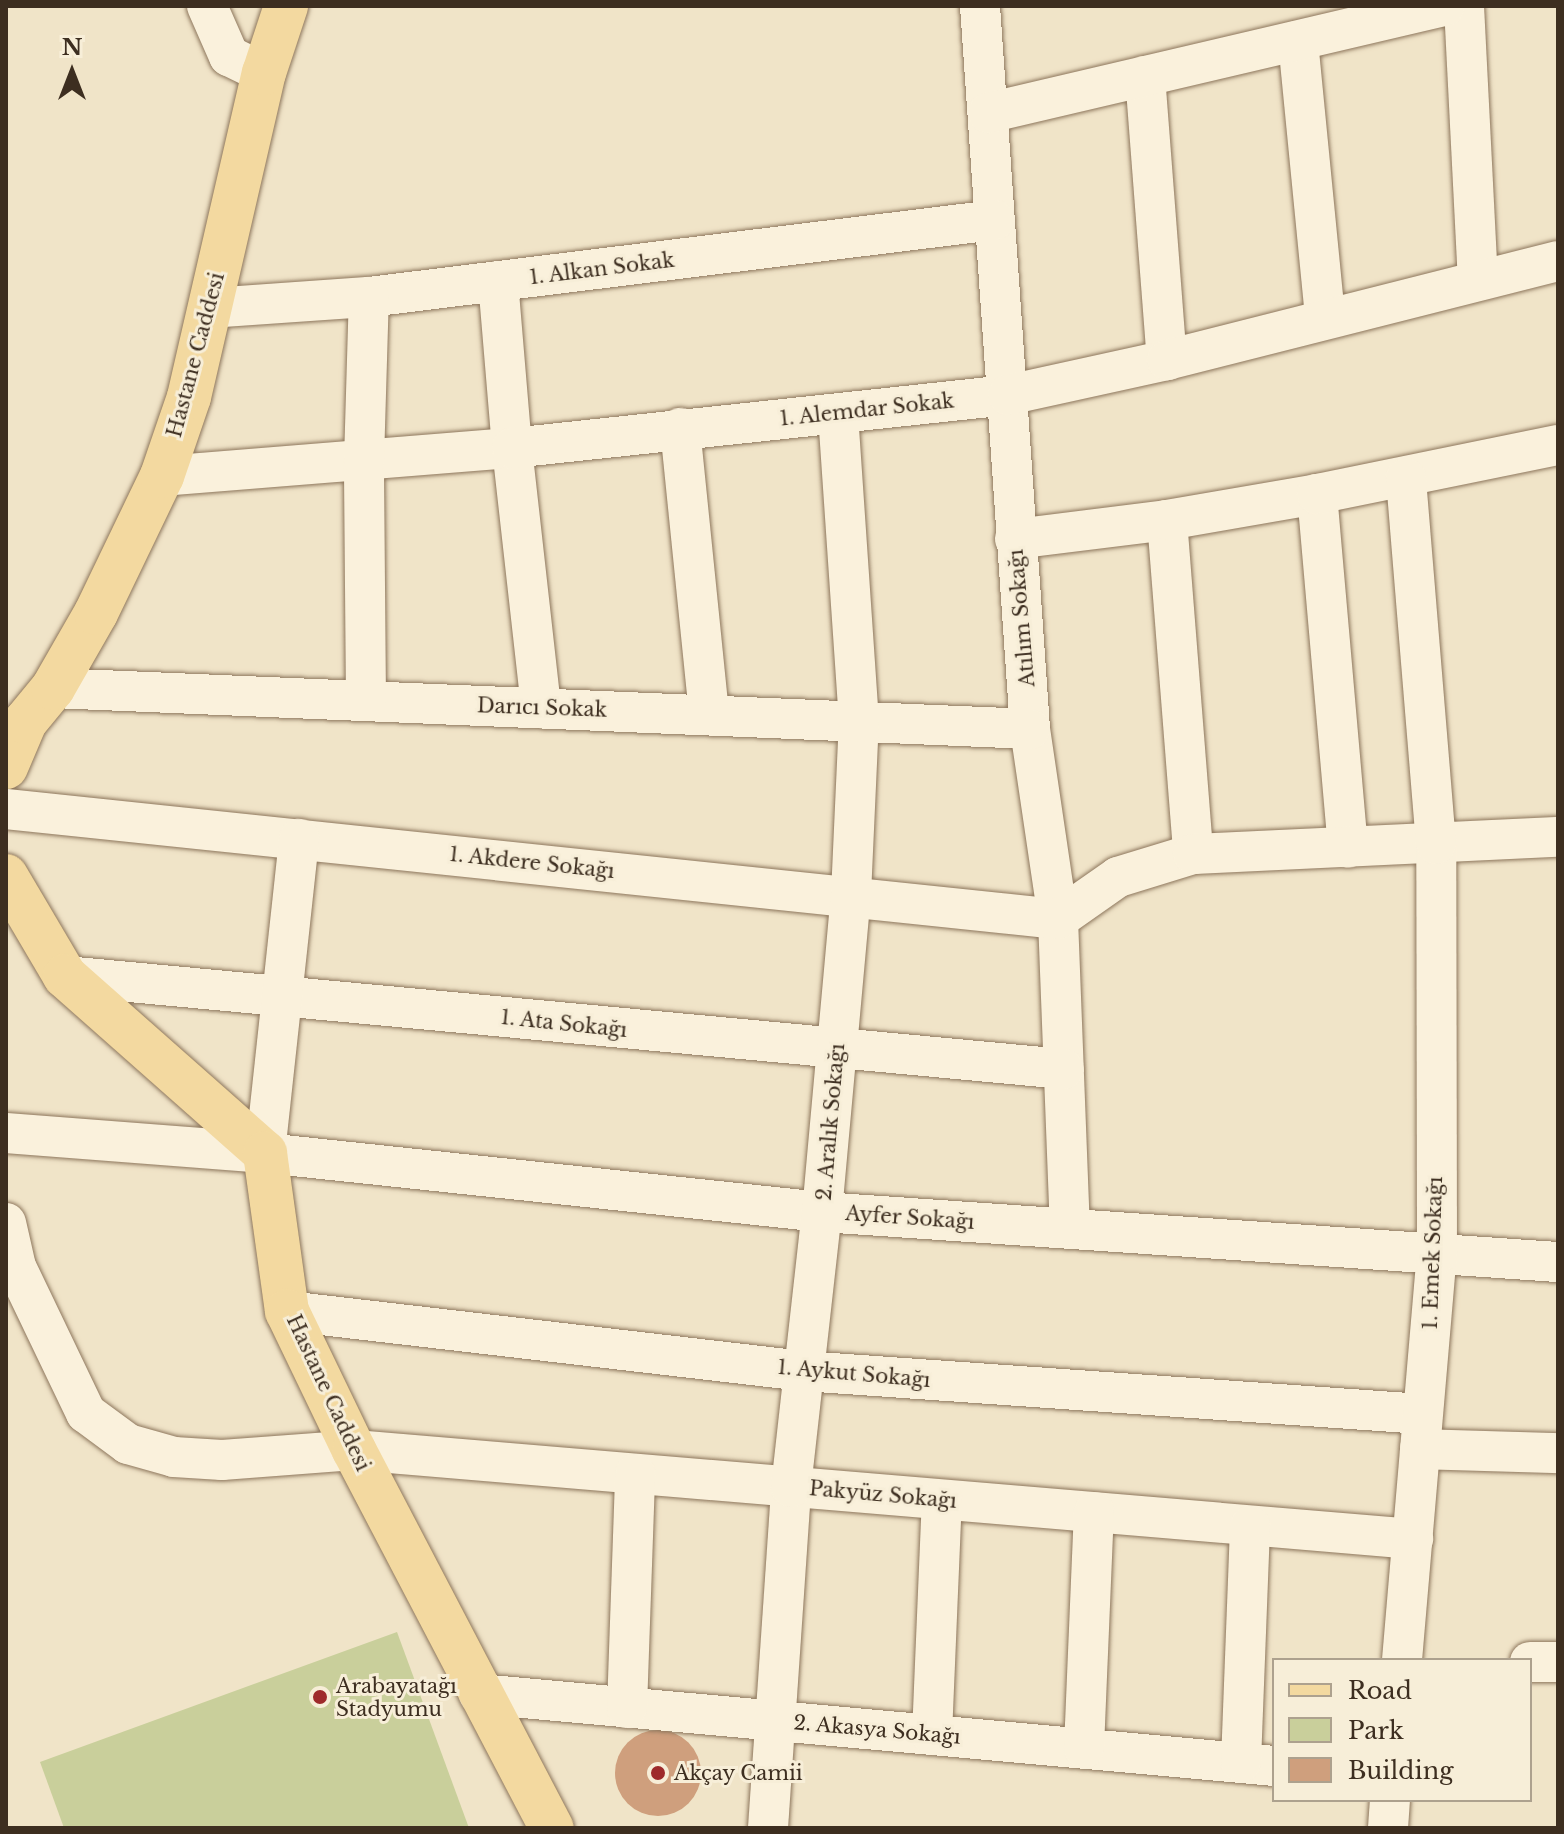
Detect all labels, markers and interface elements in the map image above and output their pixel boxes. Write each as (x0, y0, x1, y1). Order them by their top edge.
north arrow (32, 32, 112, 112)
text: N (62, 34, 82, 61)
street label: 1. Alkan Sokak (528, 248, 676, 290)
street label: Hastane Caddesi (162, 270, 230, 440)
street label: 1. Alemdar Sokak (778, 389, 956, 431)
street label: Atılım Sokağı (1004, 548, 1040, 688)
street label: Darıcı Sokak (477, 694, 607, 722)
street label: 1. Akdere Sokağı (448, 842, 616, 884)
street label: 1. Ata Sokağı (499, 1005, 629, 1043)
street label: 2. Aralık Sokağı (812, 1042, 850, 1202)
street label: 1. Emek Sokağı (1418, 1176, 1448, 1330)
street label: Ayfer Sokağı (844, 1201, 976, 1235)
street label: Hastane Caddesi (281, 1311, 375, 1475)
street label: 1. Aykut Sokağı (776, 1355, 932, 1393)
street label: Pakyüz Sokağı (808, 1477, 958, 1513)
legend (1272, 1658, 1532, 1802)
place label: Arabayatağı Stadyumu (336, 1674, 457, 1721)
text: Road (1348, 1676, 1412, 1705)
marker: Arabayatağı Stadyumu (311, 1688, 329, 1706)
street label: 2. Akasya Sokağı (792, 1711, 962, 1749)
text: Park (1348, 1716, 1404, 1745)
text: Building (1348, 1756, 1454, 1785)
place label: Akçay Camii (674, 1761, 803, 1785)
marker: Akçay Camii (649, 1764, 667, 1782)

